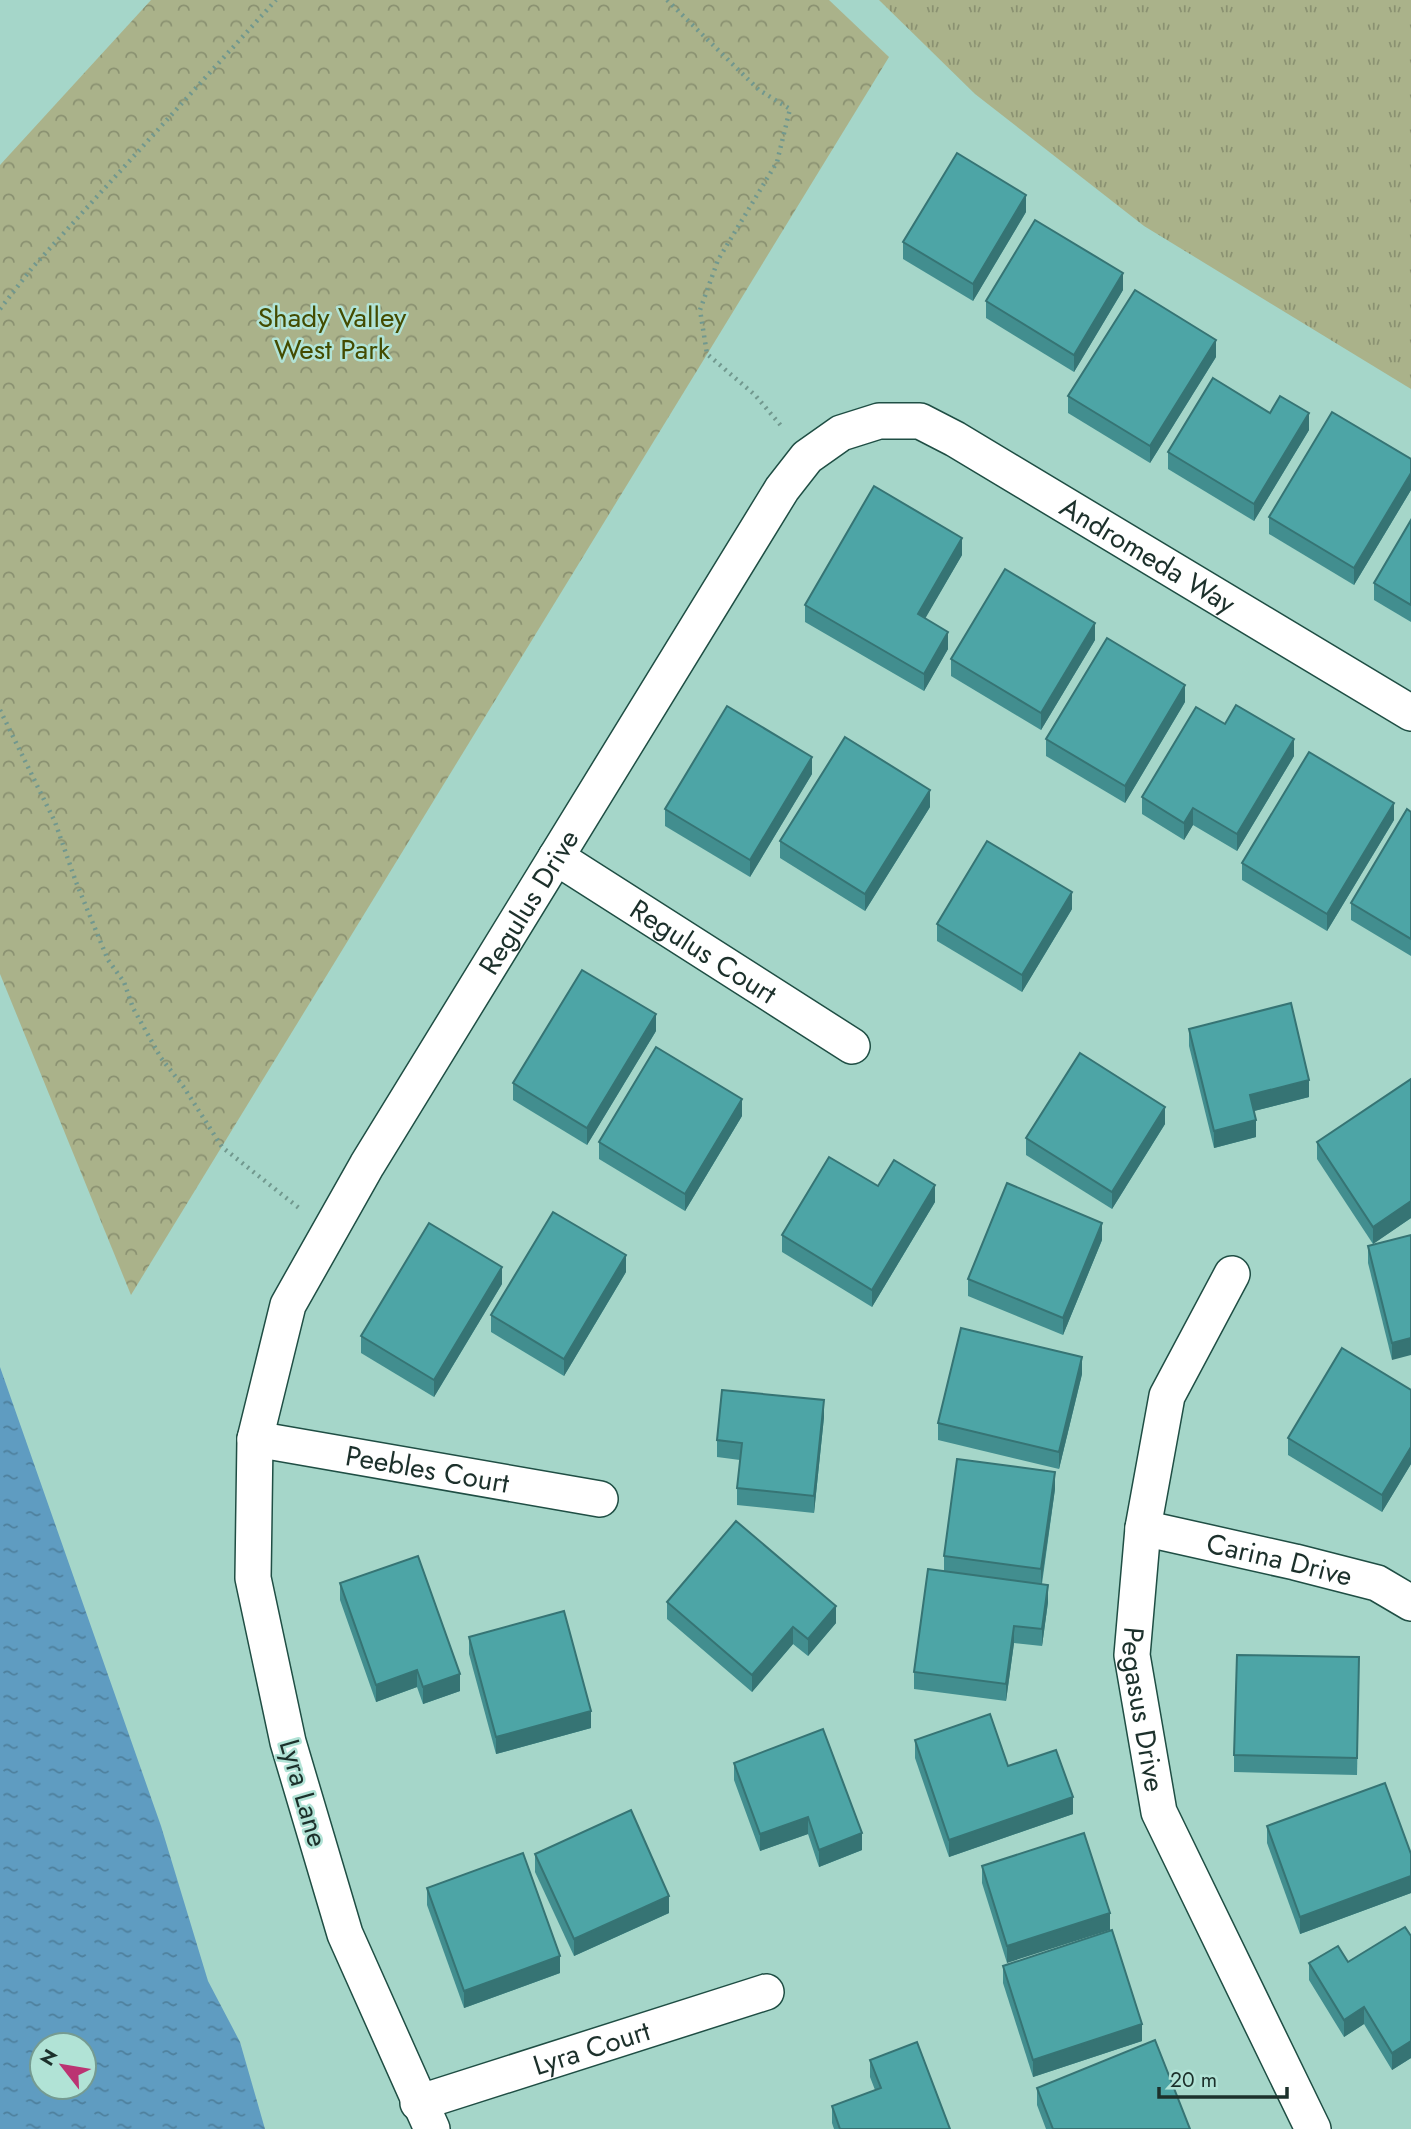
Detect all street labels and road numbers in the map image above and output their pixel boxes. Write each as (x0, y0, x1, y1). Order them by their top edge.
street label: Andromeda Way (1052, 487, 1244, 624)
street label: Regulus Drive (469, 822, 589, 983)
street label: Regulus Court (622, 889, 785, 1014)
street label: Peebles Court (342, 1435, 513, 1504)
street label: Carina Drive (1203, 1523, 1357, 1597)
street label: Pegasus Drive (1111, 1625, 1175, 1795)
street label: Lyra Lane (269, 1735, 338, 1852)
street label: Lyra Court (528, 2010, 655, 2086)

